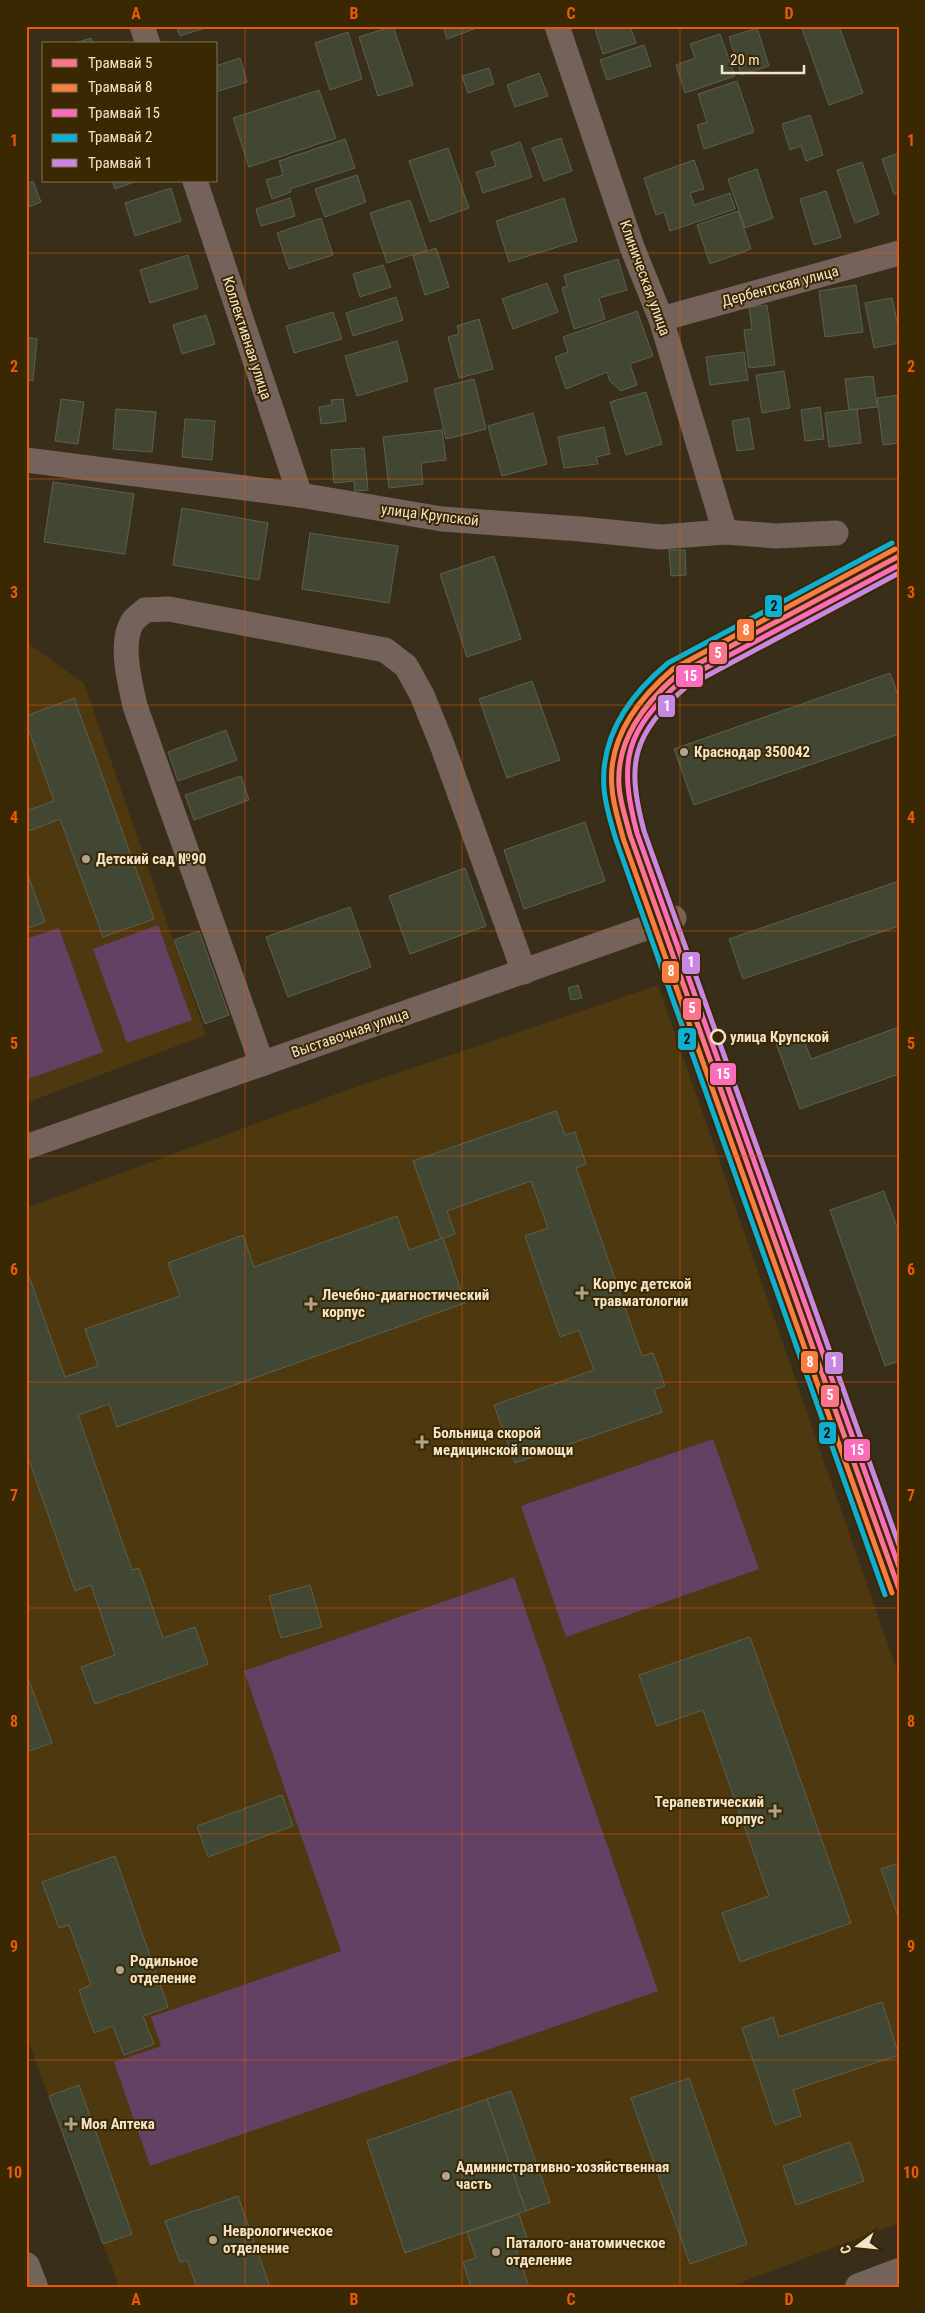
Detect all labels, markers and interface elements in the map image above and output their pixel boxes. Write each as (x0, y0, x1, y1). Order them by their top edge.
text: A (131, 4, 141, 23)
text: B (350, 4, 359, 23)
text: C (566, 4, 576, 23)
text: D (784, 4, 794, 23)
legend (42, 42, 218, 182)
scale bar (722, 42, 805, 74)
text: 20 m (730, 51, 760, 69)
text: Трамвай 5 (88, 54, 153, 72)
text: Трамвай 8 (88, 78, 153, 96)
text: Трамвай 15 (88, 104, 160, 122)
text: Трамвай 2 (88, 128, 153, 146)
text: 1 (10, 131, 18, 150)
text: 1 (907, 131, 915, 150)
text: Трамвай 1 (88, 154, 153, 172)
street label: Клиническая улица (616, 218, 674, 338)
street label: Дербентская улица (720, 262, 840, 310)
street label: Коллективная улица (219, 274, 275, 402)
text: 2 (10, 357, 18, 376)
text: 2 (907, 357, 915, 376)
street label: улица Крупской (380, 500, 480, 530)
text: 3 (10, 583, 18, 602)
text: 3 (907, 583, 915, 602)
line badge: 2 (764, 594, 783, 618)
text: 2 (770, 598, 778, 614)
line badge: 8 (736, 618, 755, 642)
text: 8 (742, 622, 750, 638)
line badge: 5 (708, 641, 728, 665)
text: 5 (714, 645, 722, 661)
line badge: 15 (675, 664, 704, 688)
text: 15 (683, 668, 697, 684)
line badge: 1 (657, 694, 676, 718)
text: 1 (663, 698, 671, 714)
place label: Краснодар 350042 (694, 743, 810, 761)
marker: Краснодар 350042 (678, 746, 690, 758)
text: 4 (10, 808, 18, 827)
text: 4 (907, 808, 915, 827)
place label: Детский сад №90 (96, 850, 206, 868)
marker: Детский сад №90 (80, 853, 92, 865)
line badge: 1 (681, 951, 701, 975)
text: 1 (687, 954, 695, 970)
line badge: 8 (661, 960, 680, 984)
text: 8 (667, 963, 675, 979)
line badge: 5 (682, 997, 702, 1021)
text: 5 (688, 1000, 696, 1016)
street label: Выставочная улица (289, 1004, 411, 1062)
line badge: 2 (677, 1027, 697, 1051)
place label: улица Крупской (730, 1028, 829, 1046)
marker: улица Крупской (710, 1029, 726, 1045)
text: 2 (683, 1031, 691, 1047)
text: 5 (10, 1034, 18, 1053)
text: 5 (907, 1034, 915, 1053)
line badge: 15 (709, 1062, 737, 1086)
text: 15 (716, 1066, 730, 1082)
text: 6 (10, 1260, 18, 1279)
text: 6 (907, 1260, 915, 1279)
place label: Корпус детской травматологии (593, 1275, 692, 1310)
place label: Лечебно-диагностический корпус (322, 1286, 489, 1321)
marker: Корпус детской травматологии (575, 1286, 589, 1300)
marker: Лечебно-диагностический корпус (304, 1297, 318, 1311)
line badge: 8 (800, 1350, 819, 1374)
line badge: 1 (824, 1351, 844, 1375)
text: 8 (806, 1354, 814, 1370)
text: 1 (830, 1354, 838, 1370)
line badge: 5 (820, 1384, 840, 1408)
text: 5 (826, 1387, 834, 1403)
line badge: 2 (818, 1421, 837, 1445)
place label: Больница скорой медицинской помощи (433, 1424, 573, 1459)
text: 2 (823, 1425, 831, 1441)
marker: Больница скорой медицинской помощи (415, 1435, 429, 1449)
line badge: 15 (843, 1438, 871, 1462)
text: 15 (850, 1442, 864, 1458)
text: 7 (10, 1486, 18, 1505)
text: 7 (907, 1486, 915, 1505)
text: 8 (10, 1712, 18, 1731)
text: 8 (907, 1712, 915, 1731)
place label: Терапевтический корпус (654, 1793, 764, 1828)
marker: Терапевтический корпус (768, 1804, 782, 1818)
text: 9 (10, 1937, 18, 1956)
text: 9 (907, 1937, 915, 1956)
place label: Родильное отделение (130, 1952, 198, 1987)
marker: Родильное отделение (114, 1964, 126, 1976)
place label: Моя Аптека (81, 2115, 155, 2133)
marker: Моя Аптека (65, 2118, 77, 2130)
place label: Административно-хозяйственная часть (456, 2158, 669, 2193)
text: 10 (6, 2163, 22, 2182)
text: 10 (903, 2163, 919, 2182)
marker: Административно-хозяйственная часть (440, 2170, 452, 2182)
north arrow (832, 2220, 882, 2270)
place label: Неврологическое отделение (223, 2222, 333, 2257)
marker: Неврологическое отделение (207, 2234, 219, 2246)
place label: Паталого-анатомическое отделение (506, 2234, 665, 2269)
text: С (837, 2244, 854, 2256)
marker: Паталого-анатомическое отделение (490, 2246, 502, 2258)
text: A (131, 2290, 141, 2309)
text: B (350, 2290, 359, 2309)
text: C (566, 2290, 576, 2309)
text: D (784, 2290, 794, 2309)

